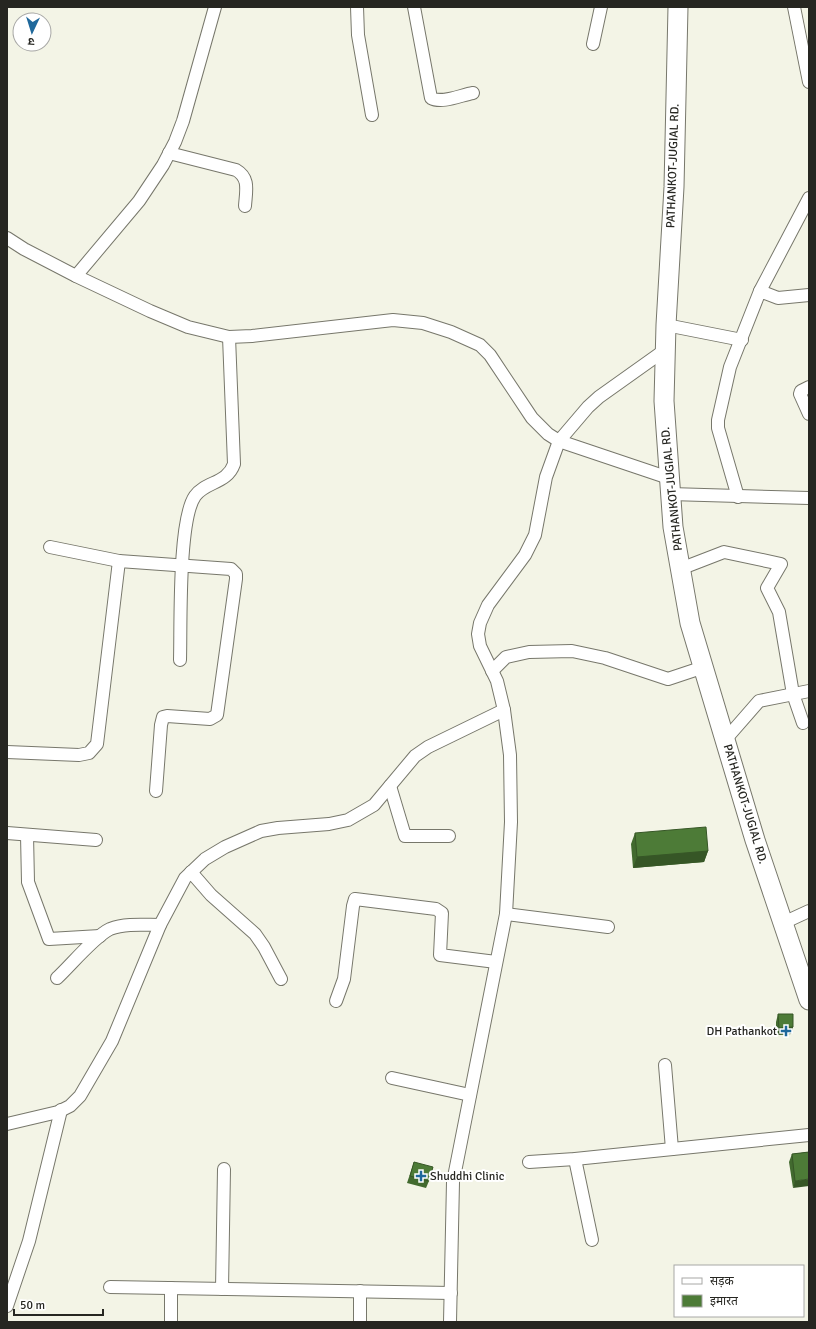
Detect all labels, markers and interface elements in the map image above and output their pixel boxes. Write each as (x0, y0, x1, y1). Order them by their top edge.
north arrow (12, 12, 52, 52)
text: उ (27, 35, 35, 48)
street label: PATHANKOT-JUGIAL RD. (663, 104, 683, 228)
street label: PATHANKOT-JUGIAL RD. (658, 426, 686, 552)
street label: PATHANKOT-JUGIAL RD. (720, 742, 770, 866)
place label: DH Pathankot (707, 1024, 777, 1039)
marker: DH Pathankot (780, 1025, 792, 1037)
place label: Shuddhi Clinic (430, 1169, 505, 1184)
marker: Shuddhi Clinic (415, 1170, 427, 1182)
legend (674, 1265, 804, 1317)
text: सड़क (710, 1274, 735, 1289)
scale bar (14, 1291, 103, 1317)
text: इमारत (710, 1294, 739, 1309)
text: 50 m (20, 1298, 45, 1313)

